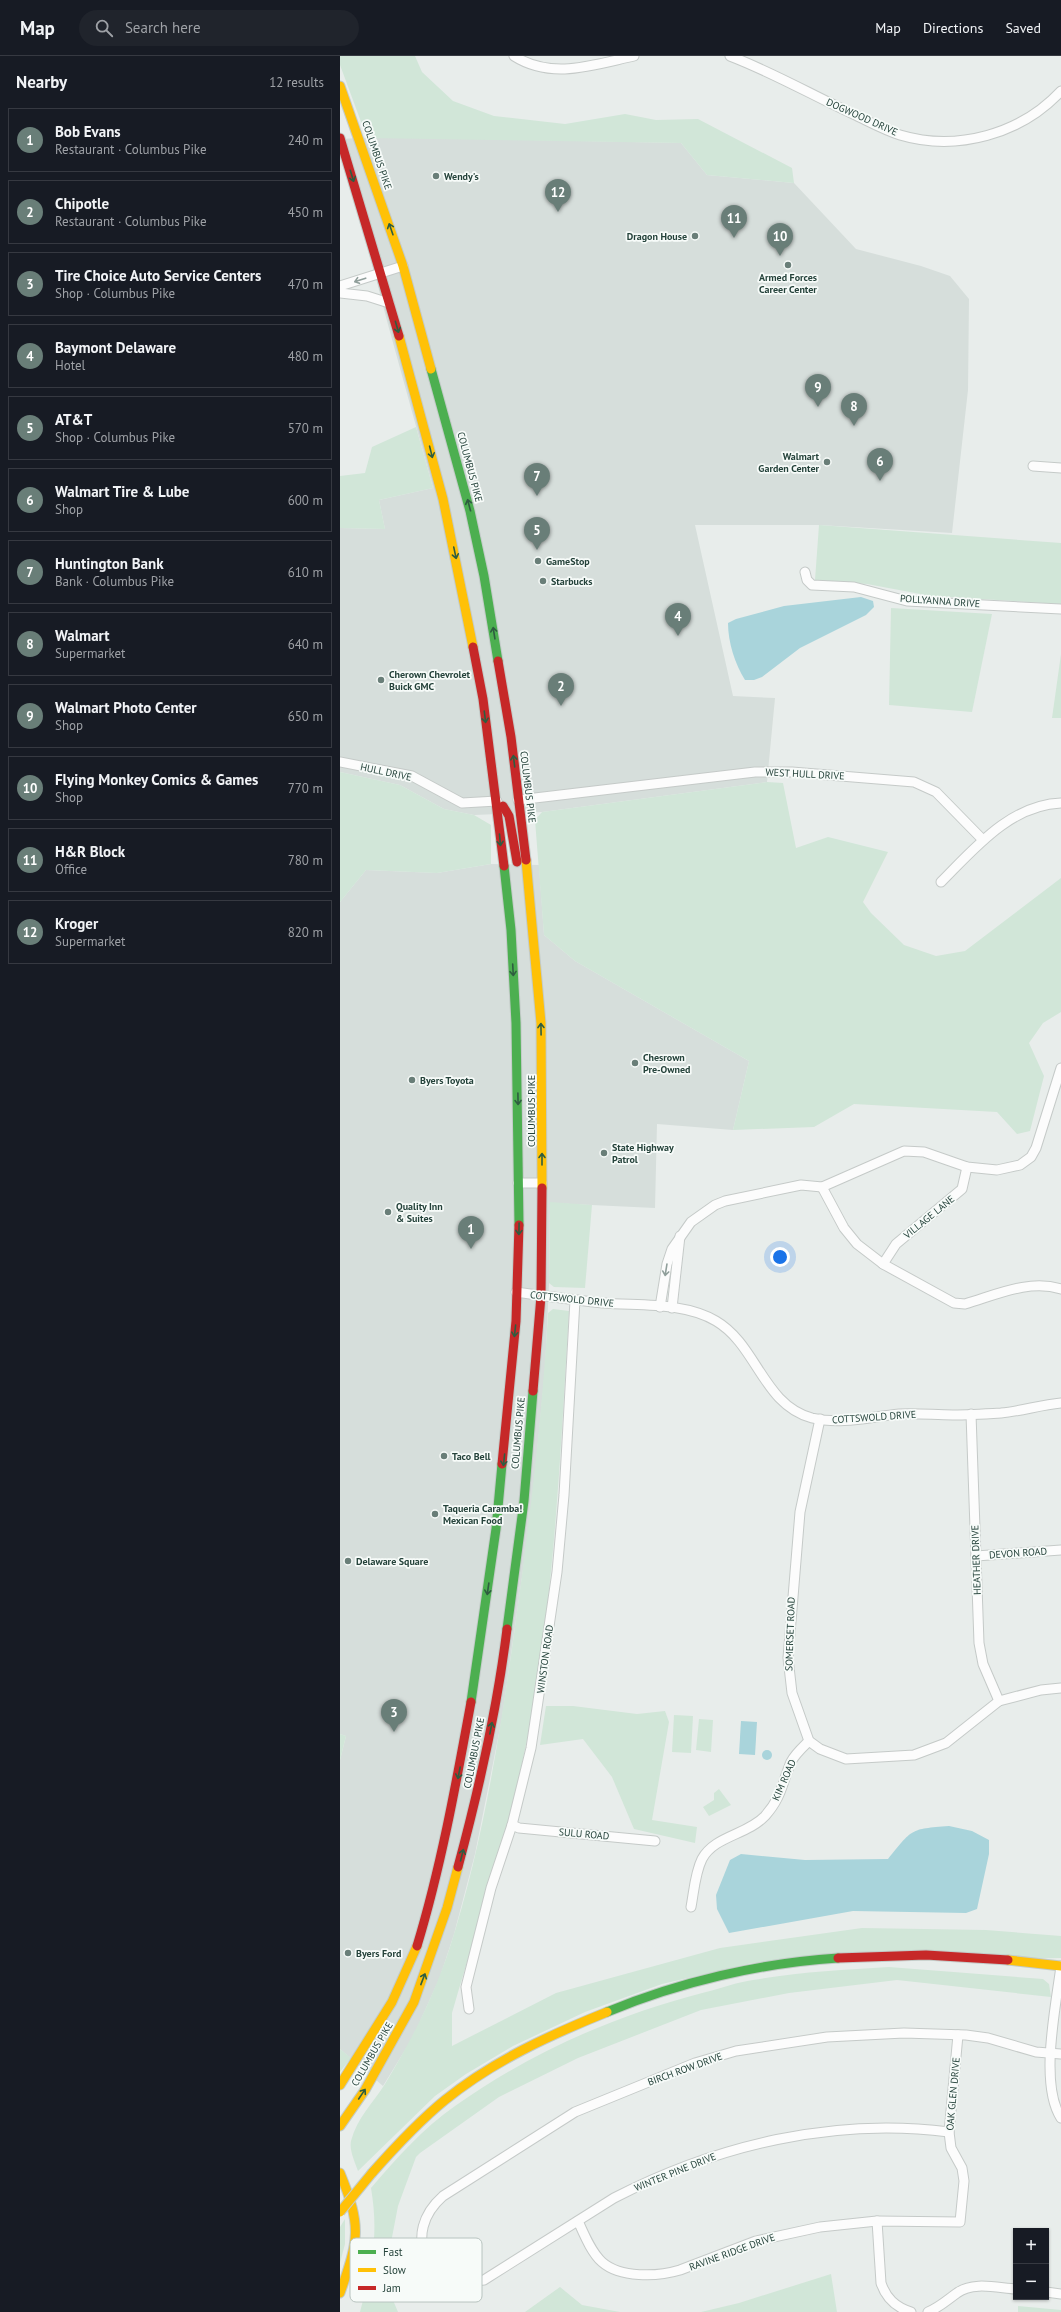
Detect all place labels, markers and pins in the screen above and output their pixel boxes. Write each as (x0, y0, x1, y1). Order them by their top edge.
place label: Wendy's (444, 170, 479, 183)
marker: Wendy's (431, 171, 441, 181)
pin: 12 (545, 179, 571, 212)
pin: 11 (721, 205, 747, 238)
pin: 10 (767, 223, 793, 256)
place label: Dragon House (627, 230, 687, 243)
marker: Dragon House (690, 231, 700, 241)
marker: Armed Forces Career Center (783, 260, 793, 270)
place label: Armed Forces Career Center (759, 271, 817, 296)
pin: 9 (805, 374, 831, 407)
pin: 8 (841, 393, 867, 426)
pin: 6 (867, 448, 893, 481)
place label: Walmart Garden Center (758, 450, 820, 475)
marker: Walmart Garden Center (822, 457, 832, 467)
pin: 7 (524, 463, 550, 496)
pin: 5 (524, 517, 550, 550)
place label: GameStop (546, 555, 590, 568)
marker: GameStop (533, 556, 543, 566)
place label: Starbucks (551, 575, 592, 588)
marker: Starbucks (538, 576, 548, 586)
pin: 4 (665, 603, 691, 636)
place label: Cherown Chevrolet Buick GMC (389, 668, 471, 693)
pin: 2 (548, 673, 574, 706)
marker: Cherown Chevrolet Buick GMC (376, 675, 386, 685)
place label: Chesrown Pre-Owned (643, 1051, 690, 1076)
marker: Chesrown Pre-Owned (630, 1058, 640, 1068)
place label: Byers Toyota (420, 1074, 474, 1087)
marker: Byers Toyota (407, 1075, 417, 1085)
place label: State Highway Patrol (612, 1141, 674, 1166)
marker: State Highway Patrol (599, 1148, 609, 1158)
place label: Quality Inn & Suites (396, 1200, 443, 1225)
marker: Quality Inn & Suites (383, 1207, 393, 1217)
pin: 1 (458, 1216, 484, 1249)
place label: Taco Bell (452, 1450, 491, 1463)
marker: Taco Bell (439, 1451, 449, 1461)
place label: Taqueria Caramba! Mexican Food (443, 1502, 522, 1527)
marker: Taqueria Caramba! Mexican Food (430, 1509, 440, 1519)
place label: Delaware Square (356, 1555, 428, 1568)
marker: Delaware Square (343, 1556, 353, 1566)
pin: 3 (381, 1699, 407, 1732)
place label: Byers Ford (356, 1947, 401, 1960)
marker: Byers Ford (343, 1948, 353, 1958)

